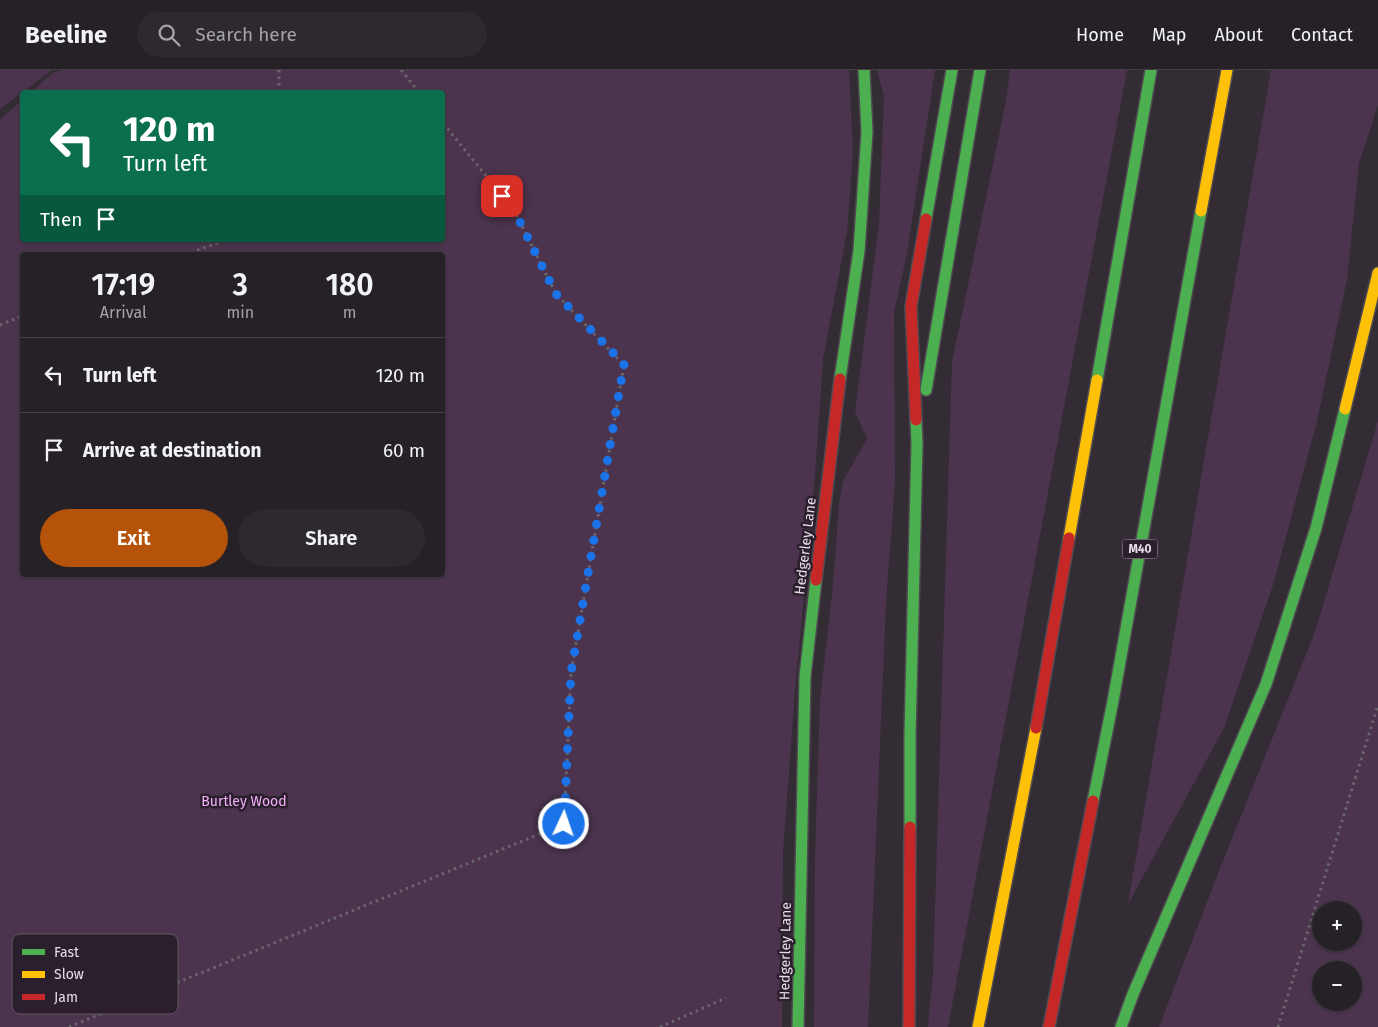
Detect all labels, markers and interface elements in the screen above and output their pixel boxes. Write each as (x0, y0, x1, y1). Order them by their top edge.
search box (137, 12, 487, 57)
text: Beeline (25, 21, 107, 49)
icon: search (155, 21, 183, 49)
text: Search here (195, 23, 297, 46)
text: Home (1076, 24, 1124, 46)
text: Map (1152, 24, 1186, 46)
text: About (1214, 24, 1263, 46)
text: Contact (1291, 24, 1353, 46)
text: 120 m (123, 108, 216, 150)
icon: left (40, 110, 105, 175)
text: Turn left (123, 150, 207, 177)
pin (481, 175, 523, 217)
icon: arrive (488, 182, 516, 210)
icon: arrive (92, 205, 120, 233)
text: Then (40, 208, 82, 231)
text: 17:19 (91, 267, 155, 303)
text: 3 (233, 267, 248, 303)
text: 180 (325, 267, 374, 303)
text: Arrival (100, 303, 147, 322)
text: min (227, 303, 254, 322)
text: m (343, 303, 356, 322)
icon: left (40, 361, 68, 389)
text: Turn left (83, 364, 157, 387)
text: 120 m (375, 364, 425, 387)
icon: arrive (40, 436, 68, 464)
text: Arrive at destination (83, 439, 262, 462)
text: 60 m (383, 439, 425, 462)
street label: Hedgerley Lane (791, 496, 820, 596)
button: Exit (40, 509, 228, 567)
button: Share (238, 509, 425, 567)
road number: M40 (1122, 539, 1158, 558)
park label: Burtley Wood (201, 793, 287, 810)
position arrow (537, 797, 589, 849)
map controls (1312, 901, 1362, 1011)
button: + (1312, 901, 1362, 951)
street label: Hedgerley Lane (776, 902, 795, 1000)
legend (12, 934, 178, 1014)
text: Fast (54, 944, 80, 961)
button: − (1312, 961, 1362, 1011)
text: Slow (54, 966, 84, 983)
text: Jam (54, 989, 78, 1006)

